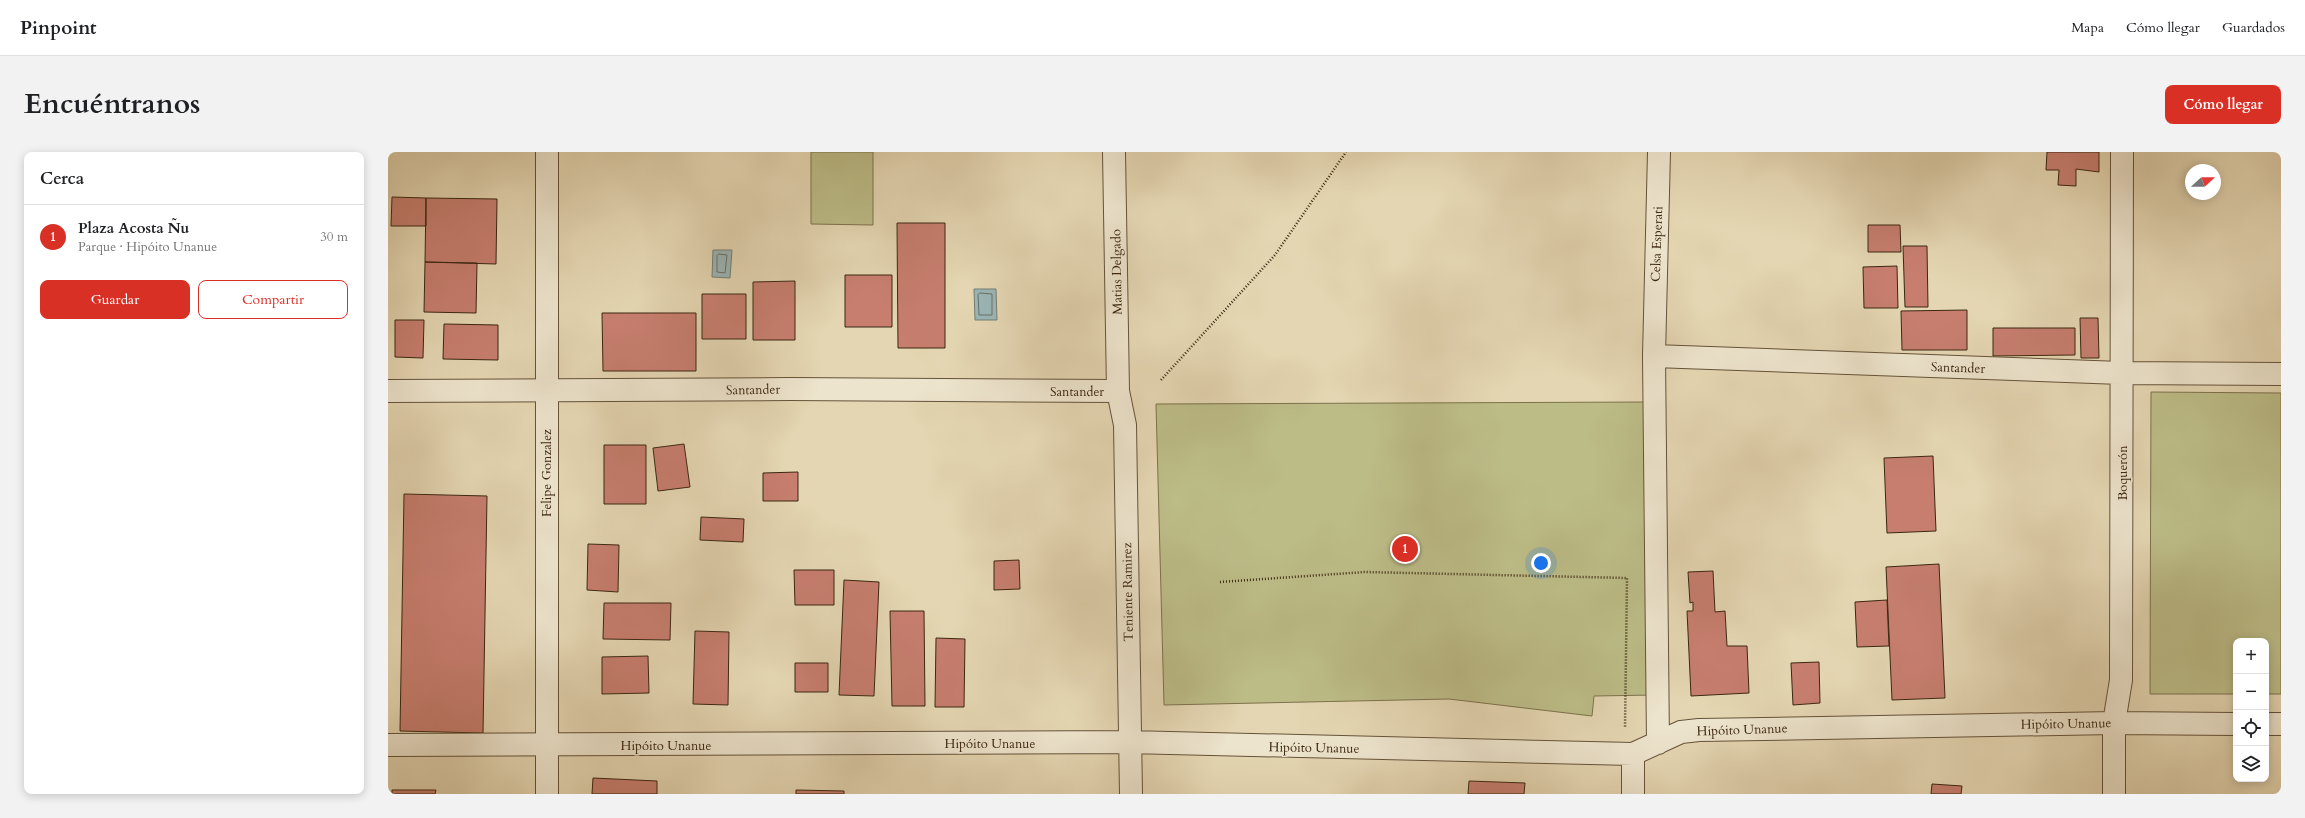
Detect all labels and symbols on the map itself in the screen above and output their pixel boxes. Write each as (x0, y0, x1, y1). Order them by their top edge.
north arrow (2185, 164, 2221, 200)
street label: Celsa Esperati (1647, 205, 1667, 282)
street label: Matias Delgado (1107, 229, 1127, 315)
street label: Santander (1931, 358, 1986, 378)
street label: Santander (726, 381, 781, 399)
street label: Santander (1050, 383, 1104, 401)
street label: Felipe Gonzalez (538, 429, 556, 517)
street label: Boquerón (2114, 445, 2132, 501)
pin: 1 (1392, 534, 1418, 564)
street label: Teniente Ramirez (1118, 542, 1138, 642)
your location (1531, 553, 1551, 573)
street label: Hipóito Unanue (2020, 714, 2112, 734)
street label: Hipóito Unanue (1696, 719, 1788, 741)
street label: Hipóito Unanue (945, 735, 1035, 753)
street label: Hipóito Unanue (621, 737, 711, 755)
street label: Hipóito Unanue (1268, 738, 1360, 758)

